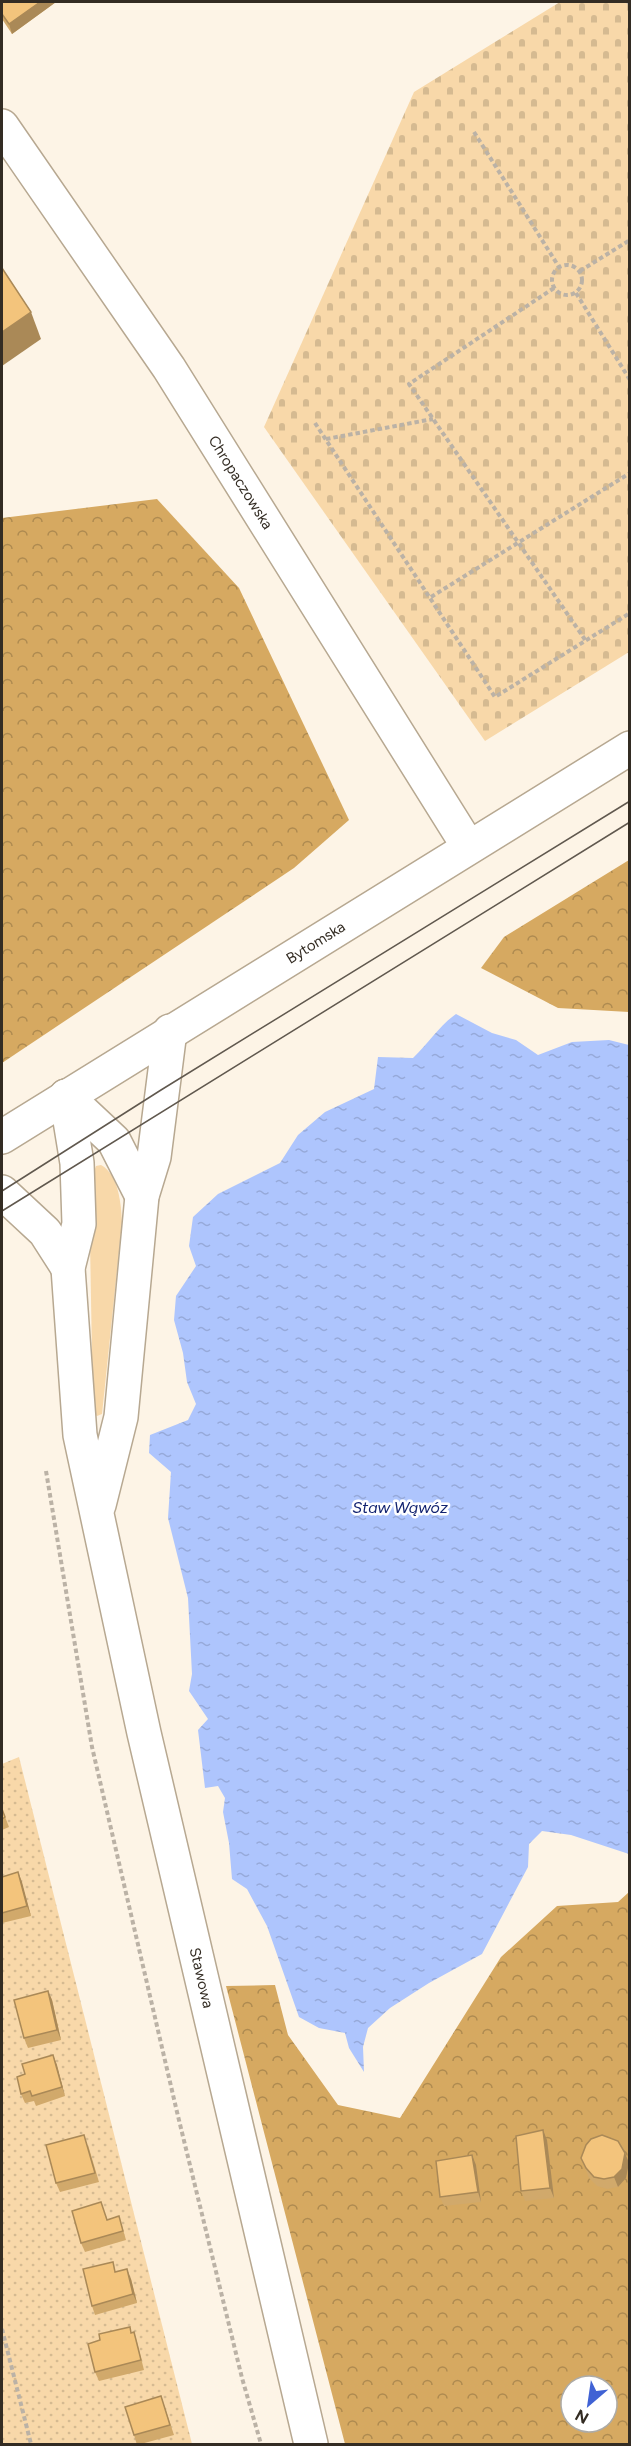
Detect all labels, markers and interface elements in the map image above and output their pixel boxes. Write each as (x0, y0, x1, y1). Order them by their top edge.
street label: Chropaczowska (205, 432, 277, 533)
street label: Bytomska (283, 918, 348, 968)
water label: Staw Wąwóz (352, 1498, 448, 1517)
street label: Stawowa (186, 1946, 217, 2010)
north arrow (559, 2374, 619, 2434)
text: N (572, 2405, 592, 2428)

